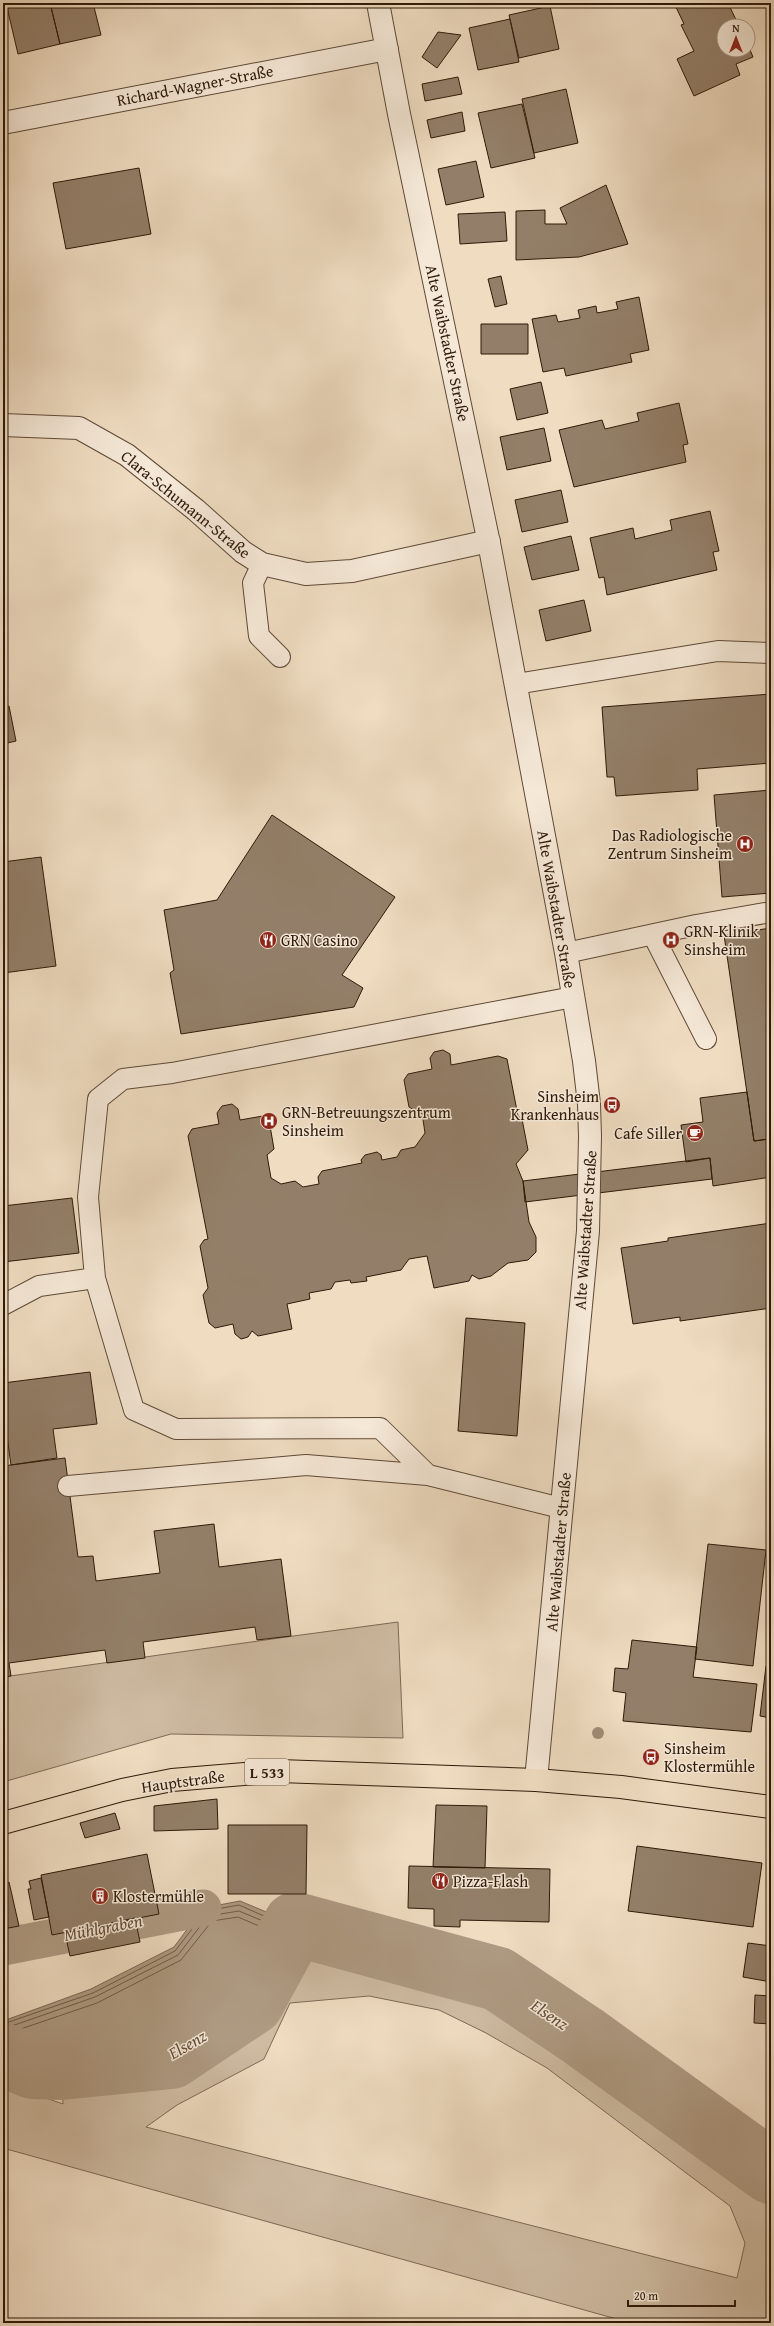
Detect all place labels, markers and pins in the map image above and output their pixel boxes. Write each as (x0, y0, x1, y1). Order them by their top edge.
place label: Das Radiologische Zentrum Sinsheim (608, 823, 732, 865)
hospital icon: Das Radiologische Zentrum Sinsheim (735, 834, 755, 854)
place label: GRN-Klinik Sinsheim (684, 919, 760, 961)
place label: GRN Casino (281, 928, 358, 952)
restaurant icon: GRN Casino (258, 930, 278, 950)
hospital icon: GRN-Klinik Sinsheim (661, 930, 681, 950)
place label: Sinsheim Krankenhaus (511, 1084, 599, 1126)
bus stop icon: Sinsheim Krankenhaus (602, 1095, 622, 1115)
place label: GRN-Betreuungszentrum Sinsheim (282, 1100, 451, 1142)
hospital icon: GRN-Betreuungszentrum Sinsheim (259, 1111, 279, 1131)
place label: Cafe Siller (614, 1121, 682, 1145)
cafe icon: Cafe Siller (685, 1123, 705, 1143)
place label: Sinsheim Klostermühle (664, 1736, 755, 1778)
bus stop icon: Sinsheim Klostermühle (641, 1747, 661, 1767)
place label: Pizza-Flash (453, 1869, 528, 1893)
restaurant icon: Pizza-Flash (430, 1871, 450, 1891)
place label: Klostermühle (113, 1884, 204, 1908)
building icon: Klostermühle (90, 1886, 110, 1906)

